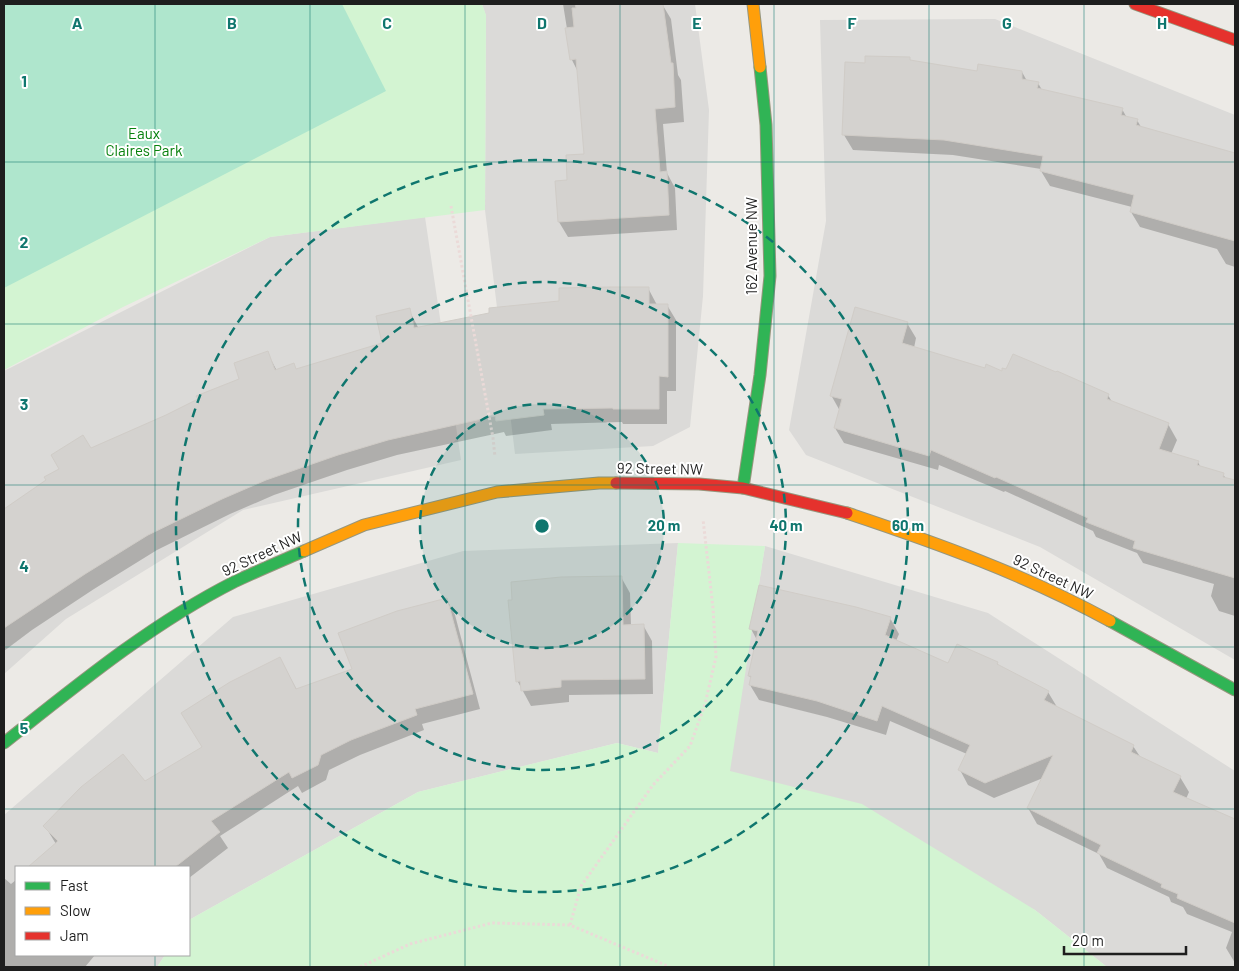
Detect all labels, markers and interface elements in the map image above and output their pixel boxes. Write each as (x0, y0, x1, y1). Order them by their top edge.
text: A (72, 13, 83, 32)
text: B (227, 13, 237, 32)
text: C (382, 13, 392, 32)
text: D (537, 13, 547, 32)
text: E (692, 13, 702, 32)
text: F (848, 13, 857, 32)
text: G (1002, 13, 1012, 32)
text: H (1157, 13, 1167, 32)
text: 1 (21, 71, 27, 90)
park label: Eaux Claires Park (106, 124, 183, 159)
street label: 162 Avenue NW (742, 197, 760, 295)
text: 2 (20, 232, 29, 251)
text: 3 (20, 394, 28, 413)
street label: 92 Street NW (617, 458, 703, 478)
text: 20 m (648, 516, 680, 534)
text: 40 m (769, 516, 803, 534)
text: 60 m (892, 516, 924, 534)
centre of rings (533, 517, 551, 535)
street label: 92 Street NW (219, 527, 304, 579)
street label: 92 Street NW (1011, 550, 1096, 602)
text: 4 (19, 556, 29, 575)
text: 5 (20, 718, 29, 737)
legend (15, 866, 190, 956)
text: Fast (60, 876, 88, 894)
text: Slow (60, 901, 91, 919)
scale bar (1064, 924, 1186, 956)
text: Jam (60, 926, 89, 944)
text: 20 m (1072, 931, 1104, 949)

